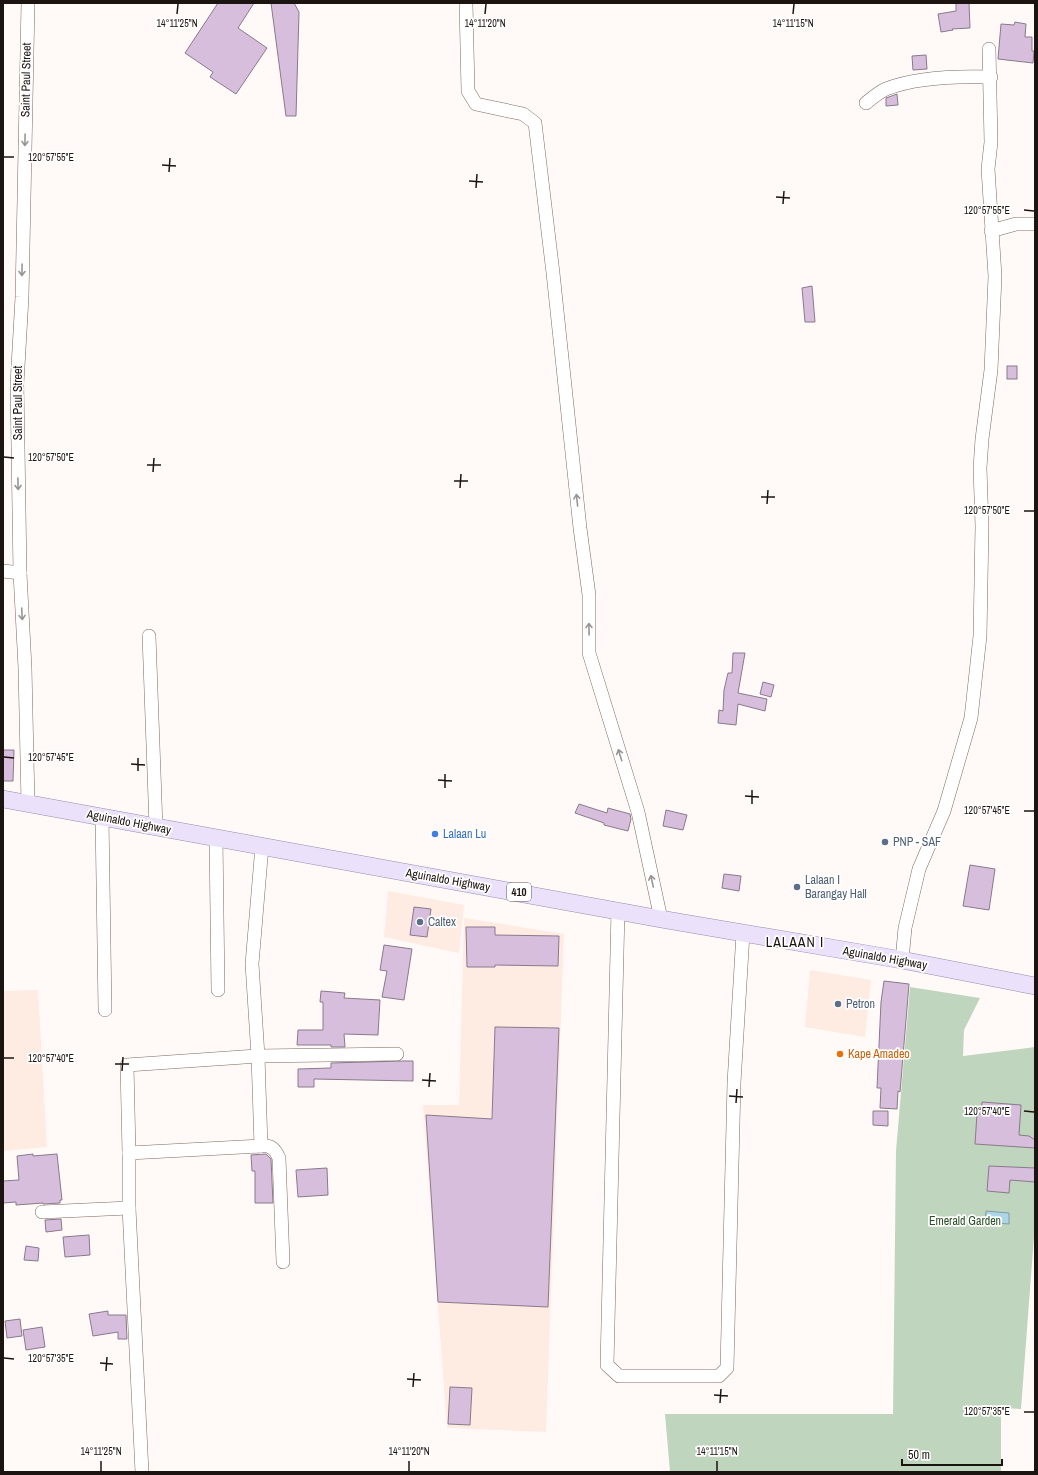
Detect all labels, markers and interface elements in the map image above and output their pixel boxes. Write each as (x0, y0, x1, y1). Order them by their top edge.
text: 14°11'25"N (156, 17, 198, 30)
text: 14°11'20"N (464, 17, 506, 30)
text: 14°11'15"N (772, 17, 814, 30)
street label: Saint Paul Street (17, 42, 35, 117)
one-way arrow (21, 133, 29, 146)
text: 120°57'55"E (28, 151, 74, 164)
text: 120°57'55"E (964, 204, 1010, 217)
one-way arrow (18, 263, 26, 276)
street label: Saint Paul Street (10, 366, 26, 440)
text: 120°57'50"E (28, 451, 74, 464)
one-way arrow (14, 477, 22, 490)
one-way arrow (573, 494, 580, 507)
text: 120°57'50"E (964, 504, 1010, 517)
one-way arrow (19, 607, 26, 620)
one-way arrow (585, 623, 593, 636)
one-way arrow (616, 749, 623, 762)
text: 120°57'45"E (28, 751, 74, 764)
text: 120°57'45"E (964, 804, 1010, 817)
street label: Aguinaldo Highway (85, 806, 172, 838)
place label: Lalaan Lu (443, 826, 486, 842)
marker: Lalaan Lu (430, 829, 440, 839)
place label: PNP - SAF (893, 834, 941, 850)
marker: PNP - SAF (880, 837, 890, 847)
street label: Aguinaldo Highway (404, 865, 491, 895)
place label: Lalaan I Barangay Hall (805, 872, 867, 902)
one-way arrow (648, 875, 656, 888)
marker: Lalaan I Barangay Hall (792, 882, 802, 892)
road number: 410 (507, 883, 531, 901)
place label: Caltex (428, 914, 456, 930)
marker: Caltex (415, 917, 425, 927)
district label: LALAAN I (766, 933, 824, 951)
street label: Aguinaldo Highway (841, 943, 928, 973)
place label: Petron (846, 996, 875, 1012)
marker: Petron (833, 999, 843, 1009)
place label: Kape Amadeo (848, 1046, 910, 1062)
marker: Kape Amadeo (835, 1049, 845, 1059)
text: 120°57'40"E (28, 1052, 74, 1065)
text: 120°57'40"E (964, 1105, 1010, 1118)
park label: Emerald Garden (929, 1213, 1001, 1229)
text: 120°57'35"E (28, 1352, 74, 1365)
text: 120°57'35"E (964, 1405, 1010, 1418)
scale bar (902, 1441, 1002, 1467)
text: 14°11'25"N (80, 1445, 122, 1458)
text: 14°11'20"N (388, 1445, 430, 1458)
text: 14°11'15"N (696, 1445, 738, 1458)
text: 50 m (908, 1447, 930, 1463)

